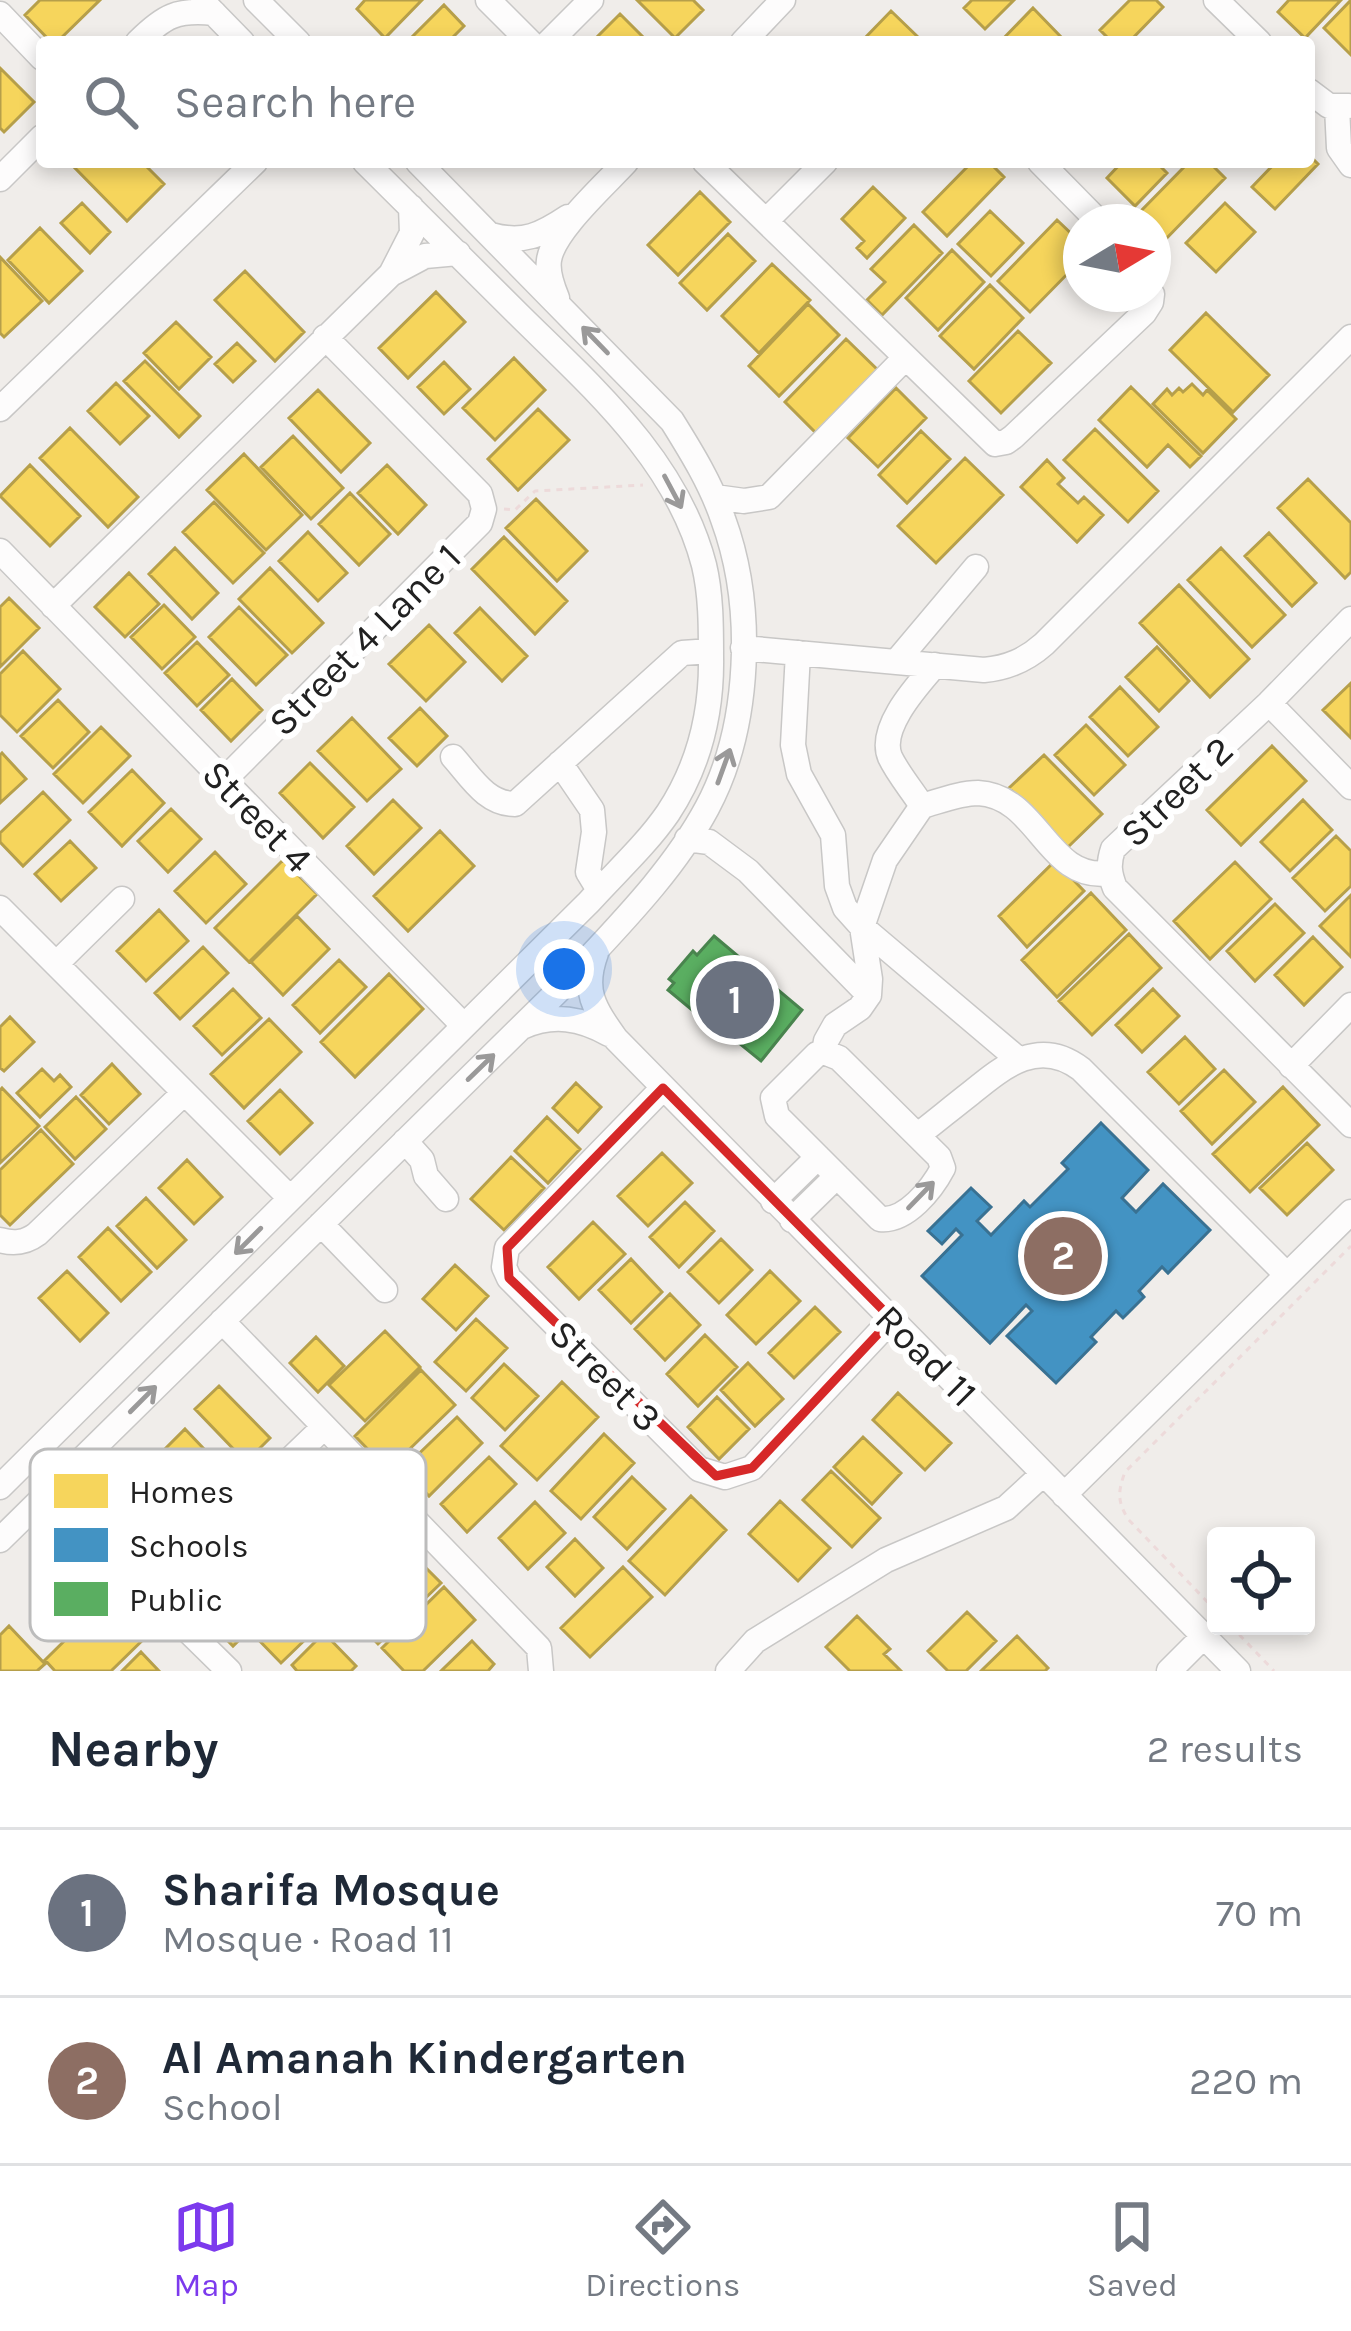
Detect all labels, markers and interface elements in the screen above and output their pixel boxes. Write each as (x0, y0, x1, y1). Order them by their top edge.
search box (36, 36, 1315, 168)
icon: search (78, 69, 144, 135)
text: Search here (174, 76, 416, 128)
north arrow (1063, 204, 1171, 312)
one-way arrow (581, 326, 609, 355)
one-way arrow (662, 474, 685, 510)
street label: Street 4 Lane 1 (259, 534, 470, 745)
street label: Street 2 (1111, 727, 1243, 857)
one-way arrow (714, 748, 736, 785)
street label: Street 4 (193, 751, 322, 882)
your location (534, 939, 594, 999)
pin: 1 (696, 955, 774, 1045)
one-way arrow (466, 1053, 495, 1081)
one-way arrow (906, 1181, 934, 1210)
pin: 2 (1024, 1211, 1102, 1301)
one-way arrow (233, 1225, 263, 1255)
street label: Road 11 (866, 1295, 987, 1416)
street label: Street 3 (540, 1310, 671, 1441)
one-way arrow (128, 1385, 157, 1414)
legend (30, 1449, 426, 1641)
text: Homes (129, 1473, 234, 1511)
text: Schools (129, 1527, 249, 1565)
map controls (1207, 1527, 1315, 1635)
button: locate (1207, 1527, 1315, 1635)
text: Public (129, 1581, 223, 1619)
text: Nearby (48, 1719, 218, 1779)
text: 2 results (1147, 1726, 1303, 1772)
text: Sharifa Mosque (162, 1864, 500, 1916)
text: 1 (80, 1890, 94, 1936)
text: 70 m (1216, 1890, 1303, 1936)
text: Mosque · Road 11 (162, 1916, 454, 1962)
text: Al Amanah Kindergarten (162, 2032, 687, 2084)
text: 2 (75, 2058, 99, 2104)
text: 220 m (1189, 2058, 1303, 2104)
text: School (162, 2084, 283, 2130)
tab: Map (173, 2194, 239, 2304)
tab: Directions (585, 2194, 740, 2304)
tab: Saved (1087, 2194, 1178, 2304)

